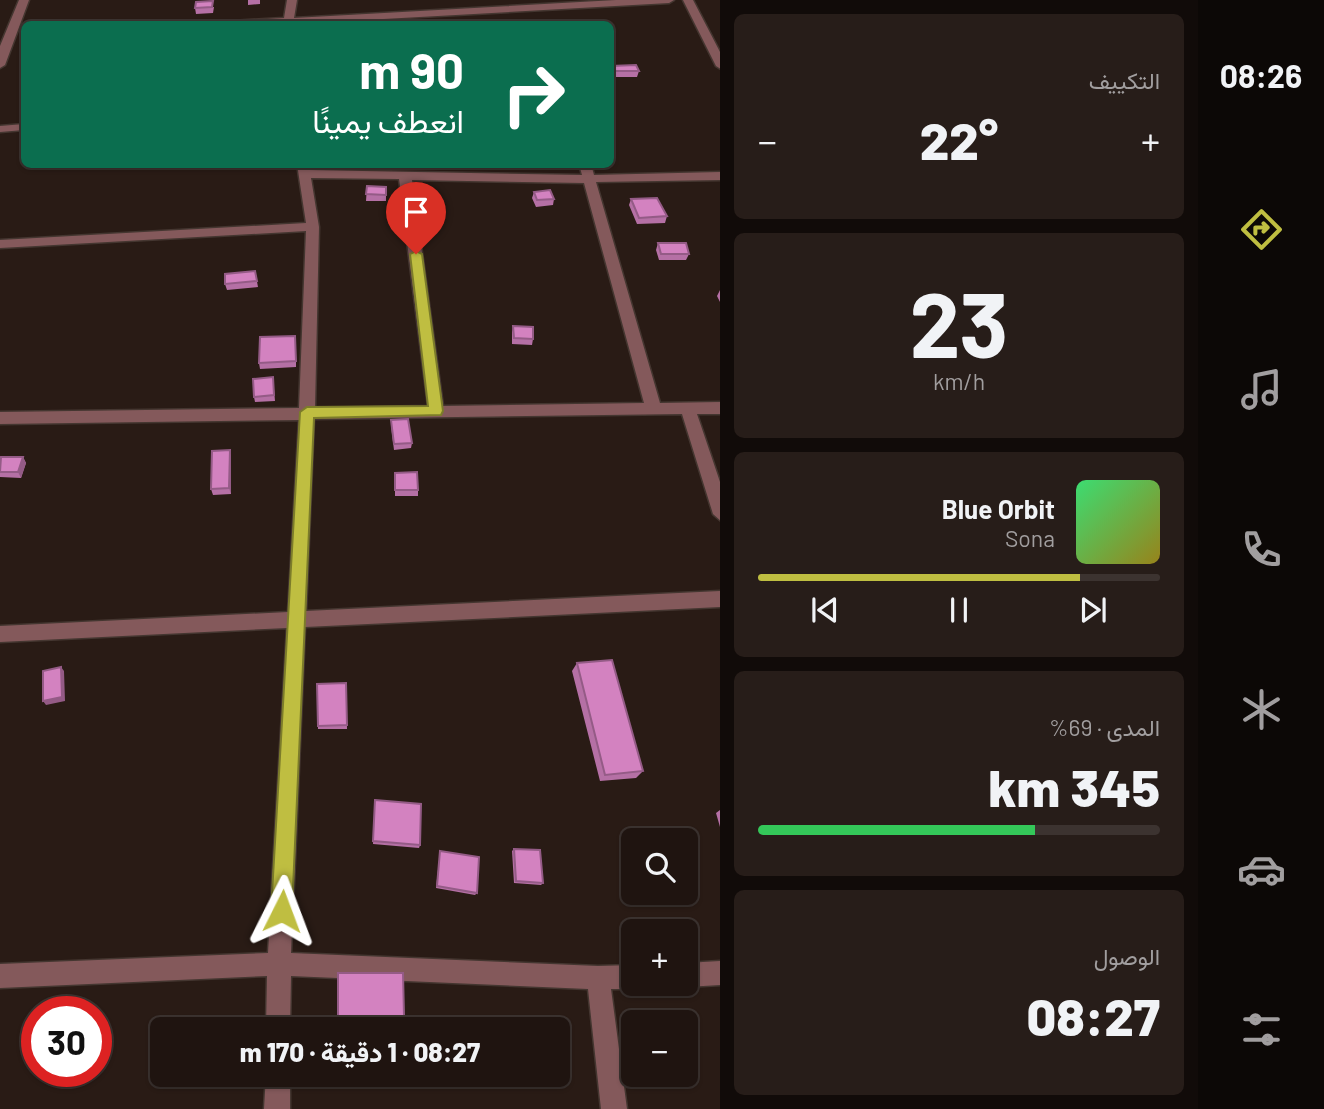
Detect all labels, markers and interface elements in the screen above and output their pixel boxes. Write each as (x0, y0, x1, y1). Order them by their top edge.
text: 90 m (359, 40, 464, 99)
icon: right (488, 49, 579, 140)
text: 08:26 (1220, 56, 1302, 94)
text: التكييف (1089, 66, 1160, 94)
text: انعطف يمينًا (312, 101, 464, 139)
text: 22° (920, 108, 998, 170)
text: − (758, 117, 777, 163)
text: + (1141, 117, 1160, 163)
pin (386, 182, 446, 254)
icon: arrive (397, 193, 435, 231)
icon: directions (1237, 205, 1286, 254)
text: 23 (910, 267, 1008, 376)
icon: music (1237, 365, 1286, 414)
text: km/h (933, 367, 985, 395)
text: Blue Orbit (942, 493, 1055, 524)
text: Sona (1005, 524, 1055, 552)
icon: phone (1237, 525, 1286, 574)
icon: previous (806, 591, 844, 629)
icon: pause (940, 591, 978, 629)
icon: next (1074, 591, 1112, 629)
icon: climate (1237, 685, 1286, 734)
text: المدى · 69% (1049, 713, 1160, 741)
text: 345 km (988, 755, 1160, 817)
map controls (621, 828, 698, 1087)
button: search (621, 828, 698, 905)
icon: car (1237, 845, 1286, 894)
position arrow (245, 874, 319, 948)
button: + (621, 919, 698, 996)
text: الوصول (1094, 942, 1160, 970)
text: 08:27 (1027, 984, 1160, 1046)
speed limit sign: 30 (21, 996, 112, 1087)
icon: filters (1237, 1005, 1286, 1054)
button: − (621, 1010, 698, 1087)
text: 08:27 · 1 دقيقة · 170 m (240, 1036, 480, 1067)

